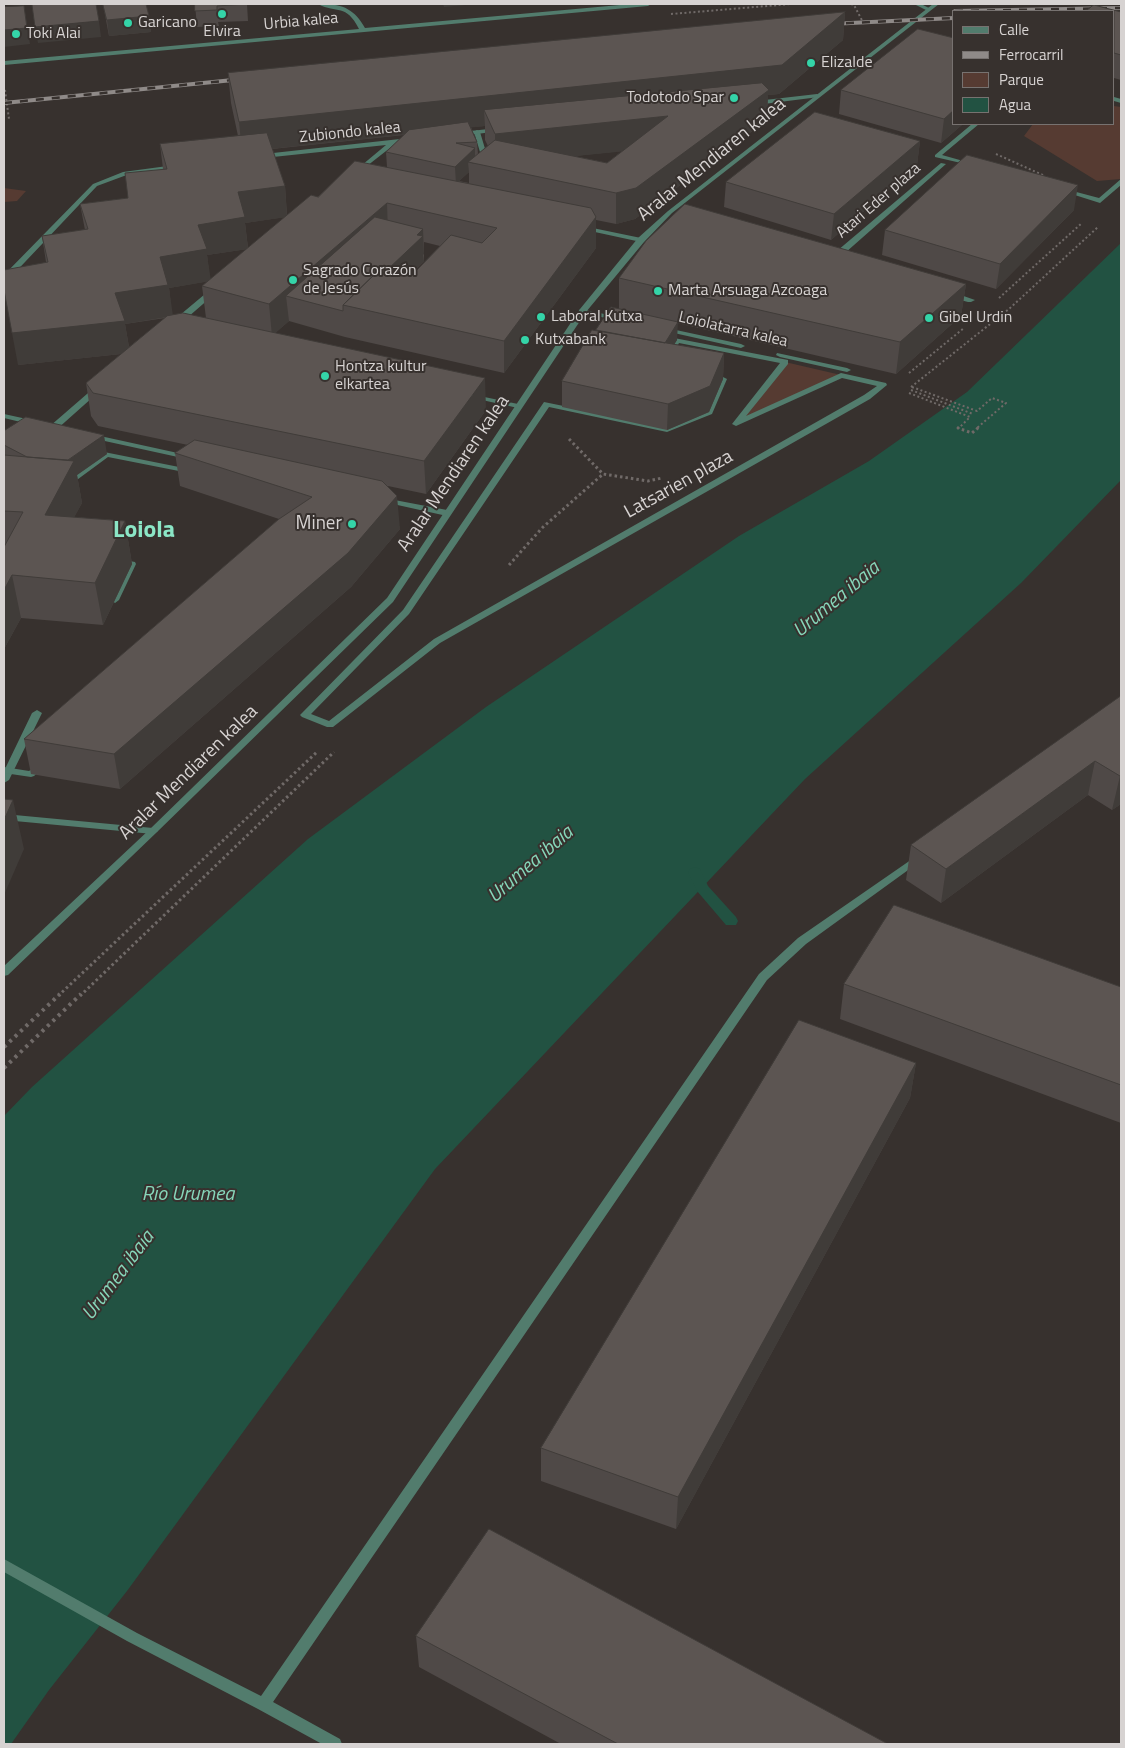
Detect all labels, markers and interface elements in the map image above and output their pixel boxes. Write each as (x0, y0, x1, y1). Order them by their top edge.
marker: Elvira (216, 8, 228, 20)
street label: Urbia kalea (263, 9, 339, 35)
legend (952, 10, 1115, 125)
place label: Garicano (138, 13, 197, 33)
marker: Garicano (122, 17, 134, 29)
text: Calle (999, 18, 1029, 41)
place label: Elvira (203, 22, 241, 42)
place label: Toki Alai (26, 24, 81, 44)
marker: Toki Alai (10, 28, 22, 40)
text: Ferrocarril (999, 43, 1064, 66)
place label: Elizalde (821, 53, 873, 73)
marker: Elizalde (805, 57, 817, 69)
text: Parque (999, 68, 1044, 91)
place label: Todotodo Spar (627, 88, 724, 108)
marker: Todotodo Spar (728, 92, 740, 104)
street label: Aralar Mendiaren kalea (633, 93, 791, 227)
text: Agua (999, 93, 1031, 116)
street label: Zubiondo kalea (298, 118, 402, 148)
street label: Atari Eder plaza (833, 159, 925, 243)
place label: Sagrado Corazón de Jesús (303, 261, 417, 299)
marker: Sagrado Corazón de Jesús (287, 274, 299, 286)
place label: Marta Arsuaga Azcoaga (668, 281, 827, 301)
marker: Marta Arsuaga Azcoaga (652, 285, 664, 297)
place label: Laboral Kutxa (551, 307, 643, 327)
street label: Loiolatarra kalea (677, 308, 789, 352)
place label: Gibel Urdin (939, 308, 1012, 328)
marker: Laboral Kutxa (535, 311, 547, 323)
marker: Gibel Urdin (923, 312, 935, 324)
place label: Kutxabank (535, 330, 606, 350)
marker: Kutxabank (519, 334, 531, 346)
place label: Hontza kultur elkartea (335, 357, 427, 395)
marker: Hontza kultur elkartea (319, 370, 331, 382)
street label: Aralar Mendiaren kalea (393, 391, 515, 557)
street label: Latsarien plaza (621, 446, 737, 524)
place label: Miner (296, 513, 342, 535)
district label: Loiola (113, 517, 175, 545)
marker: Miner (346, 518, 358, 530)
water label: Urumea ibaia (789, 557, 885, 643)
street label: Aralar Mendiaren kalea (115, 701, 263, 845)
water label: Urumea ibaia (483, 821, 579, 909)
water label: Río Urumea (142, 1183, 234, 1207)
water label: Urumea ibaia (78, 1227, 160, 1325)

